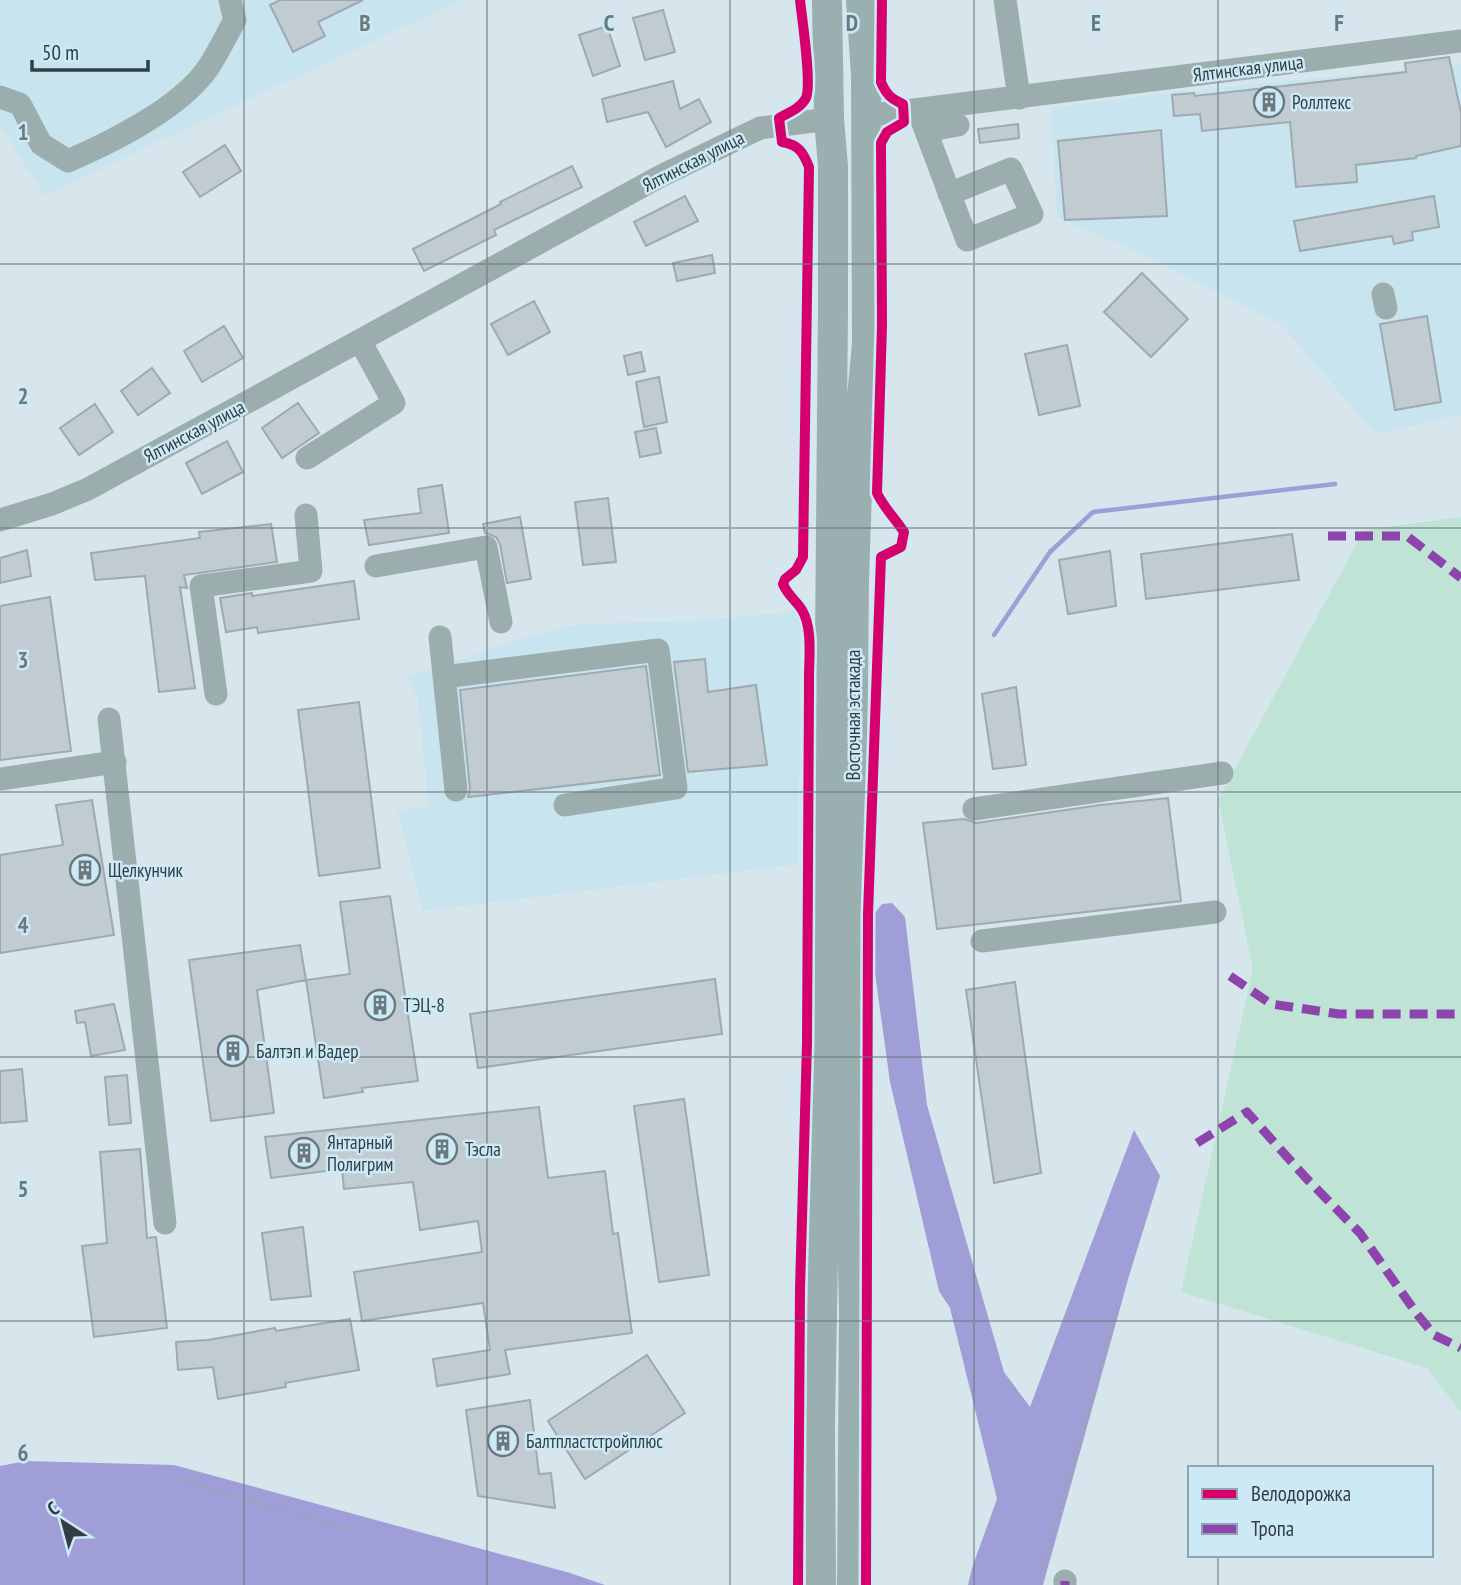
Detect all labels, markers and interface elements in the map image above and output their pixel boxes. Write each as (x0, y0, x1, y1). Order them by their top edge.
text: B (359, 8, 371, 37)
text: C (604, 8, 615, 37)
text: D (846, 8, 858, 37)
text: E (1091, 8, 1101, 37)
text: F (1334, 8, 1344, 37)
scale bar (32, 28, 147, 72)
text: 50 m (42, 39, 79, 66)
street label: Ялтинская улица (1191, 49, 1305, 87)
building icon: Роллтекс (1252, 85, 1286, 119)
place label: Роллтекс (1292, 90, 1352, 114)
text: 1 (18, 117, 29, 146)
street label: Ялтинская улица (638, 125, 748, 197)
text: 2 (18, 381, 29, 410)
street label: Ялтинская улица (139, 394, 249, 468)
text: 3 (18, 645, 29, 674)
street label: Восточная эстакада (841, 650, 865, 780)
building icon: Щелкунчик (68, 853, 102, 887)
place label: Щелкунчик (108, 858, 184, 882)
text: 4 (18, 910, 29, 939)
building icon: ТЭЦ-8 (363, 988, 397, 1022)
place label: ТЭЦ-8 (403, 993, 445, 1017)
building icon: Балтэп и Вадер (216, 1034, 250, 1068)
place label: Балтэп и Вадер (256, 1039, 359, 1063)
place label: Янтарный Полигрим (327, 1130, 393, 1176)
building icon: Тэсла (425, 1132, 459, 1166)
building icon: Янтарный Полигрим (287, 1136, 321, 1170)
place label: Тэсла (465, 1137, 501, 1161)
text: 5 (18, 1174, 29, 1203)
building icon: Балтпластстройплюс (486, 1424, 520, 1458)
place label: Балтпластстройплюс (526, 1429, 663, 1453)
text: 6 (18, 1438, 29, 1467)
legend (1188, 1466, 1433, 1557)
text: Велодорожка (1251, 1480, 1351, 1507)
north arrow (28, 1487, 98, 1557)
text: С (42, 1496, 64, 1521)
text: Тропа (1251, 1515, 1294, 1542)

